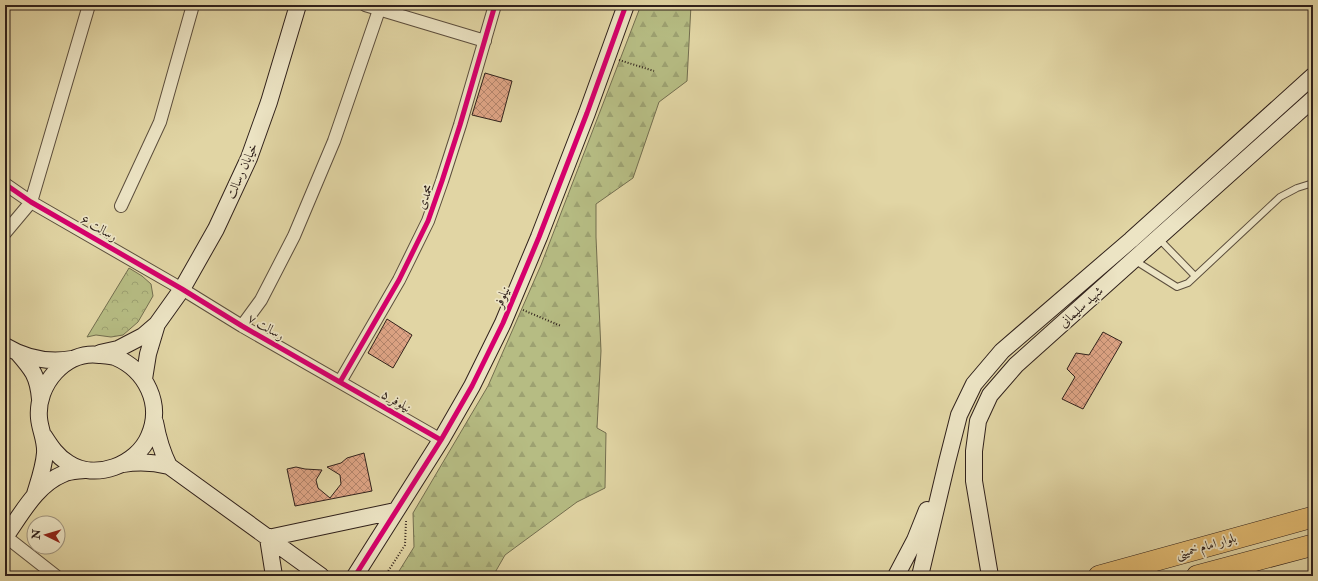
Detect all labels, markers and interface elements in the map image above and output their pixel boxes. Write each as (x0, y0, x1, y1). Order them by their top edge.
street label: خیابان رسالت (223, 141, 261, 201)
street label: محمدی (413, 182, 437, 212)
street label: رسالت ۶ (78, 211, 120, 245)
street label: شهید سلیمانی (1056, 283, 1106, 331)
street label: نیلوفر (490, 284, 514, 312)
street label: رسالت ۷ (245, 310, 287, 344)
street label: نیلوفر ۵ (378, 386, 414, 416)
north arrow (26, 515, 66, 555)
text: N (30, 528, 44, 541)
street label: بلوار امام خمینی (1174, 530, 1239, 565)

